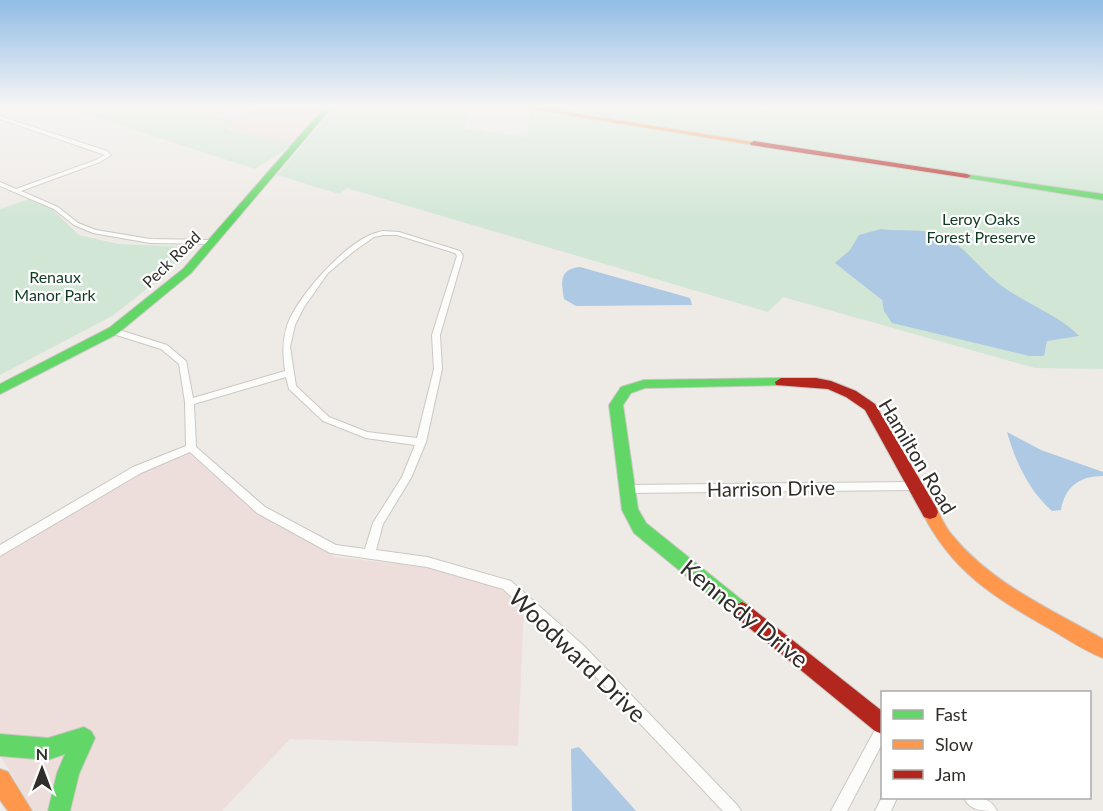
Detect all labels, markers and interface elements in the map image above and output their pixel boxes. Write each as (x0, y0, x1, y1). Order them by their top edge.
park label: Leroy Oaks Forest Preserve (926, 209, 1036, 246)
street label: Peck Road (138, 227, 204, 291)
park label: Renaux Manor Park (14, 267, 97, 304)
street label: Hamilton Road (874, 394, 962, 518)
street label: Harrison Drive (707, 475, 835, 501)
street label: Kennedy Drive (675, 553, 815, 673)
street label: Woodward Drive (503, 582, 653, 728)
legend (881, 691, 1091, 799)
text: Fast (935, 703, 968, 725)
text: Slow (935, 733, 973, 755)
north arrow (12, 739, 72, 799)
text: N (36, 744, 48, 763)
text: Jam (935, 763, 966, 785)

